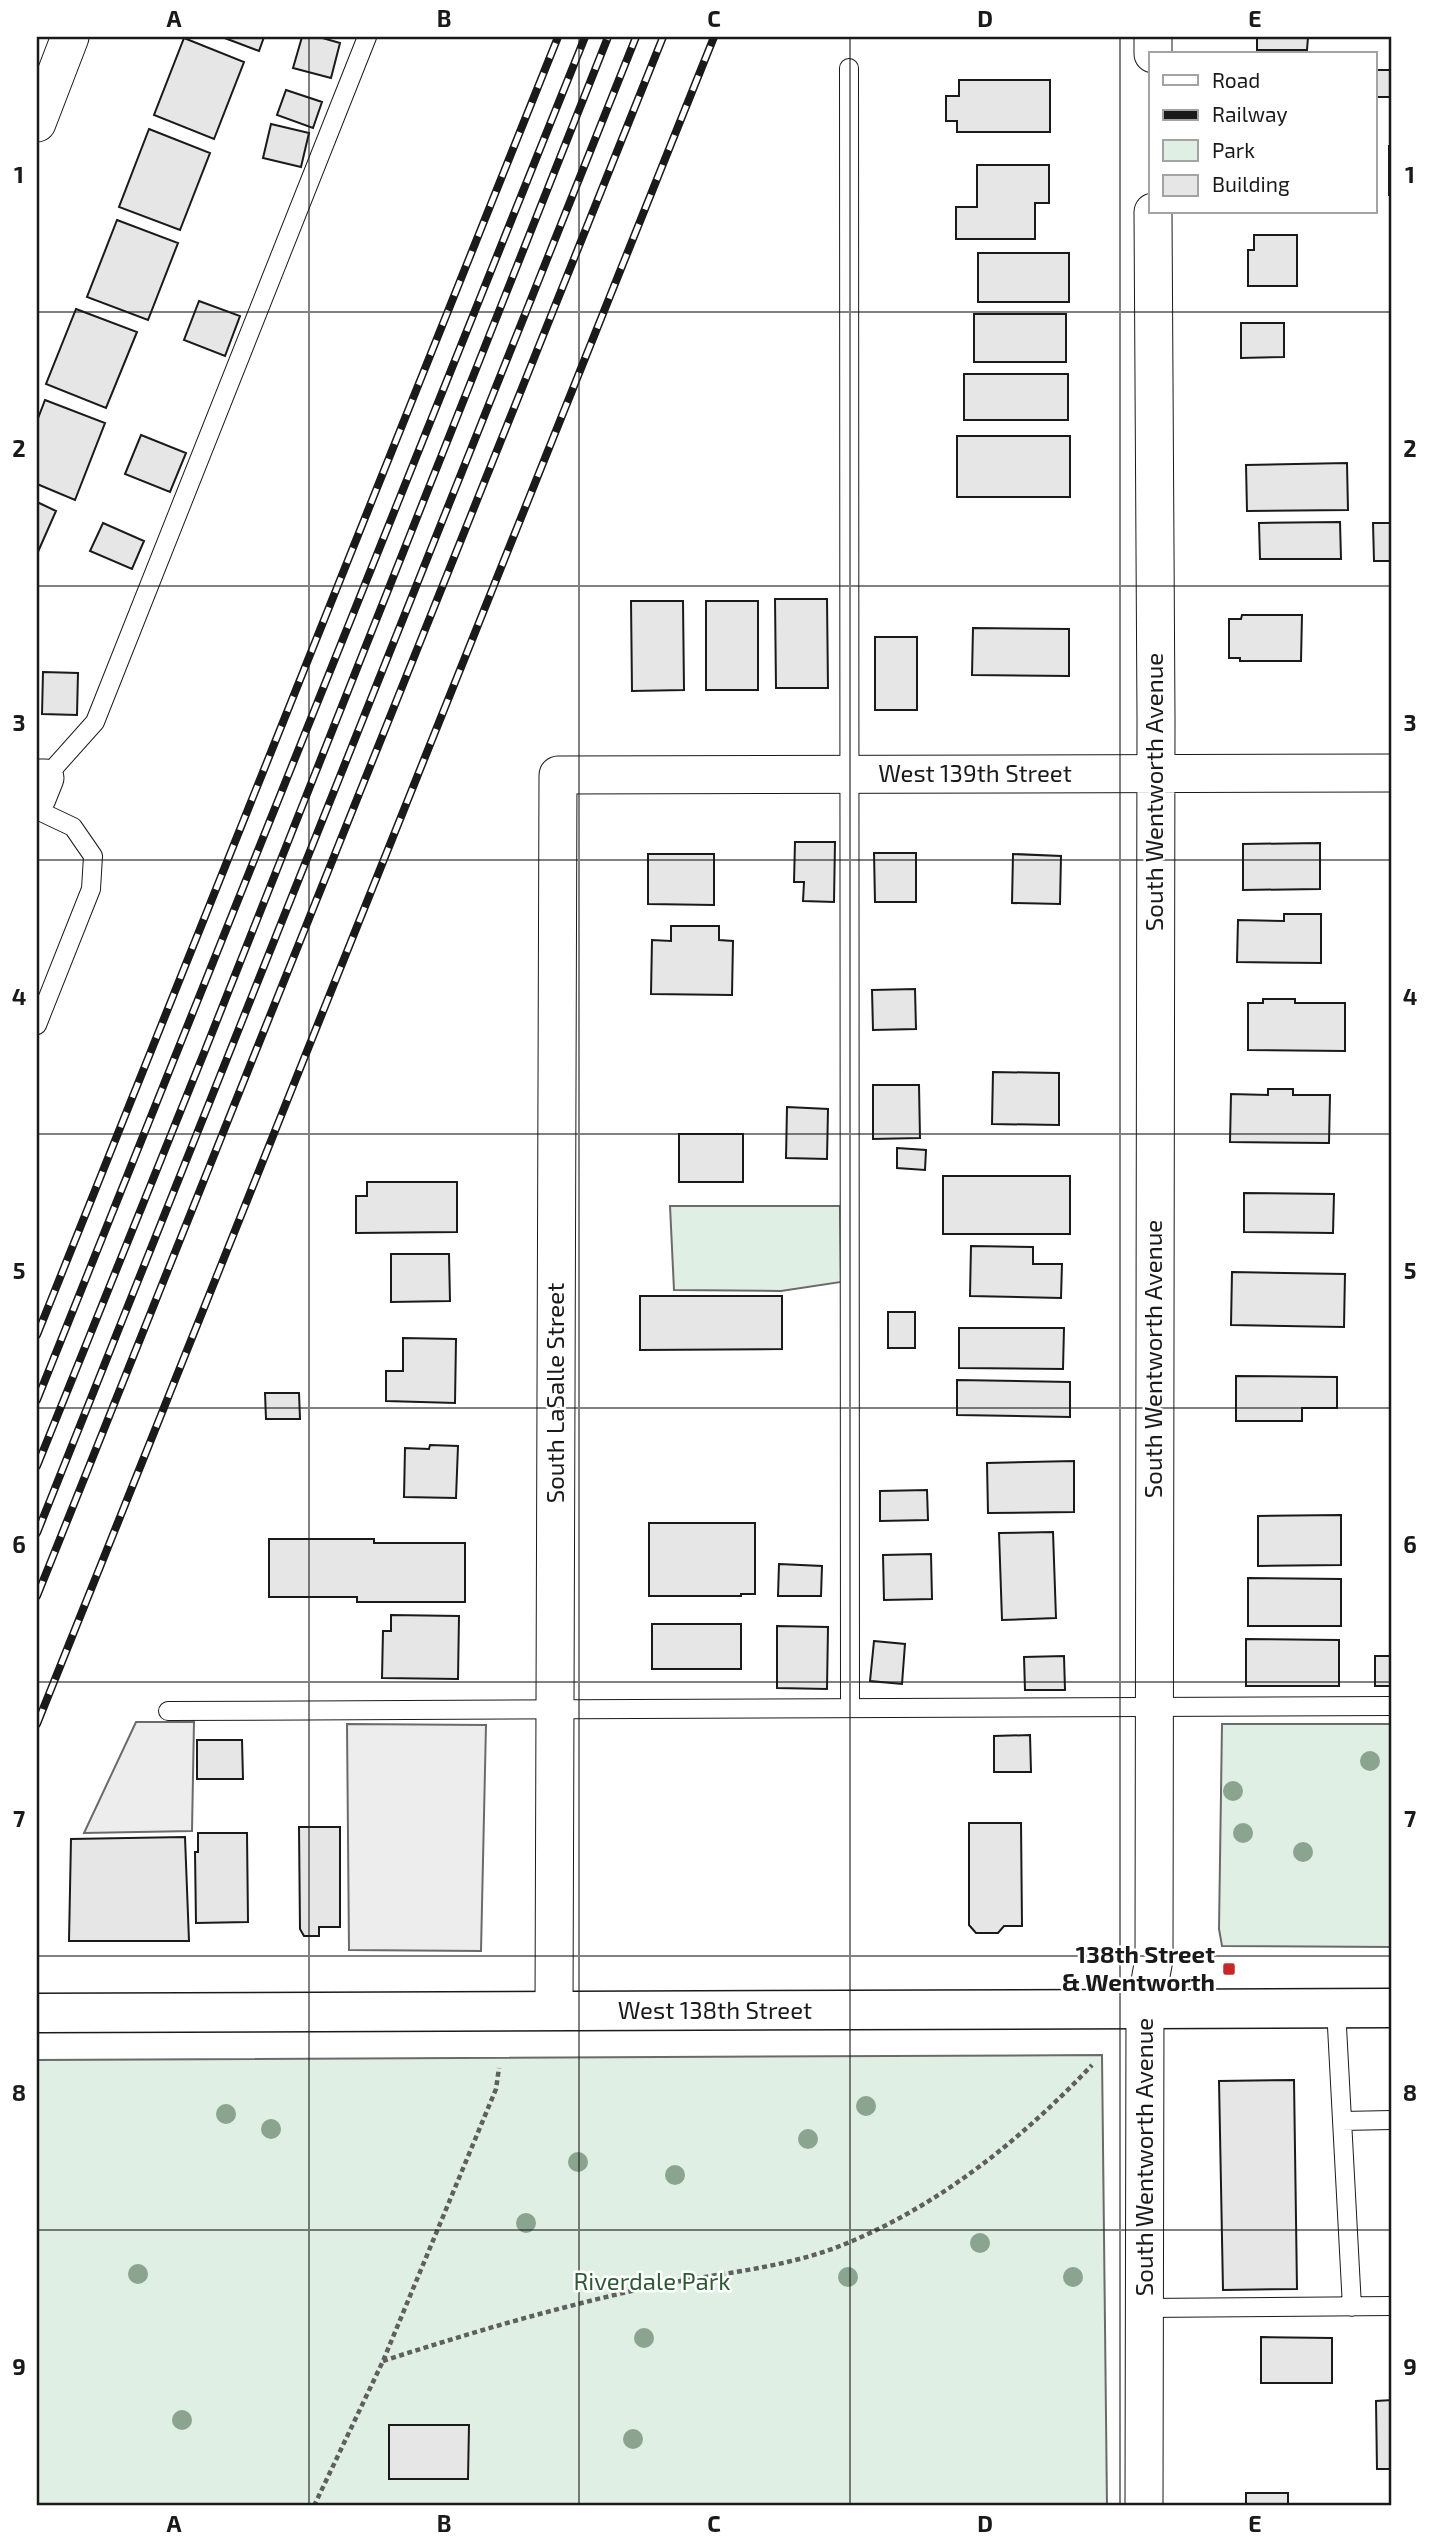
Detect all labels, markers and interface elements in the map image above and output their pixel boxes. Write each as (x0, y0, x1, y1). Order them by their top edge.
text: A (166, 4, 182, 32)
text: B (437, 4, 451, 32)
text: C (707, 4, 721, 32)
text: D (977, 4, 993, 32)
text: E (1248, 4, 1262, 32)
legend (1149, 52, 1376, 214)
text: Road (1212, 67, 1260, 92)
text: Railway (1212, 101, 1288, 126)
text: Park (1212, 137, 1255, 162)
text: 1 (14, 160, 24, 188)
text: 1 (1405, 160, 1415, 188)
text: Building (1212, 171, 1290, 196)
text: 2 (12, 434, 26, 462)
text: 2 (1403, 434, 1417, 462)
street label: South Wentworth Avenue (1139, 653, 1168, 931)
text: 3 (12, 708, 26, 736)
text: 3 (1403, 708, 1417, 736)
street label: West 139th Street (878, 758, 1072, 787)
text: 4 (12, 982, 26, 1010)
text: 4 (1403, 982, 1417, 1010)
street label: South Wentworth Avenue (1138, 1220, 1167, 1498)
text: 5 (13, 1256, 25, 1284)
text: 5 (1404, 1256, 1416, 1284)
street label: South LaSalle Street (540, 1283, 569, 1503)
text: 6 (12, 1530, 26, 1558)
text: 6 (1403, 1530, 1417, 1558)
text: 7 (13, 1804, 25, 1832)
text: 7 (1404, 1804, 1416, 1832)
place label: 138th Street & Wentworth (1062, 1939, 1215, 1996)
marker: 138th Street & Wentworth (1221, 1961, 1237, 1977)
street label: West 138th Street (618, 1995, 812, 2024)
street label: South Wentworth Avenue (1129, 2018, 1158, 2296)
text: 8 (12, 2078, 26, 2106)
text: 8 (1403, 2078, 1417, 2106)
park label: Riverdale Park (573, 2266, 731, 2295)
text: 9 (12, 2352, 26, 2380)
text: 9 (1403, 2352, 1417, 2380)
text: A (166, 2509, 182, 2537)
text: B (437, 2509, 451, 2537)
text: C (707, 2509, 721, 2537)
text: D (977, 2509, 993, 2537)
text: E (1248, 2509, 1262, 2537)

